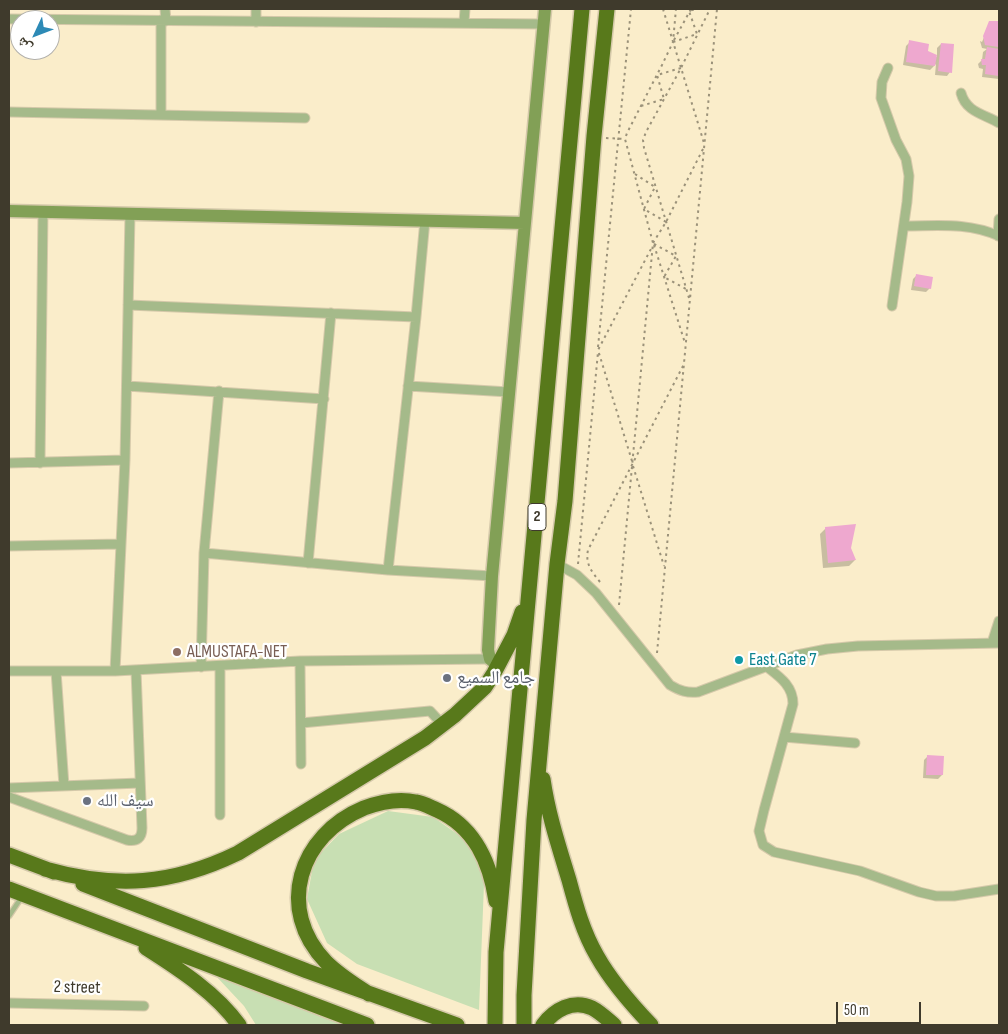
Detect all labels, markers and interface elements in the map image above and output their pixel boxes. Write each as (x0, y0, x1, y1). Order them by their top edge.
north arrow (10, 10, 60, 60)
text: ش (13, 34, 36, 56)
road number: 2 (528, 504, 546, 530)
place label: ALMUSTAFA-NET (187, 641, 287, 663)
marker: ALMUSTAFA-NET (171, 646, 183, 658)
place label: East Gate 7 (749, 649, 816, 671)
marker: East Gate 7 (733, 654, 745, 666)
place label: جامع السميع (457, 667, 535, 689)
marker: جامع السميع (441, 672, 453, 684)
place label: سيف الله (97, 790, 154, 812)
marker: سيف الله (81, 795, 93, 807)
street label: 2 street (53, 977, 101, 999)
scale bar (838, 992, 923, 1024)
text: 50 m (844, 1001, 869, 1020)

